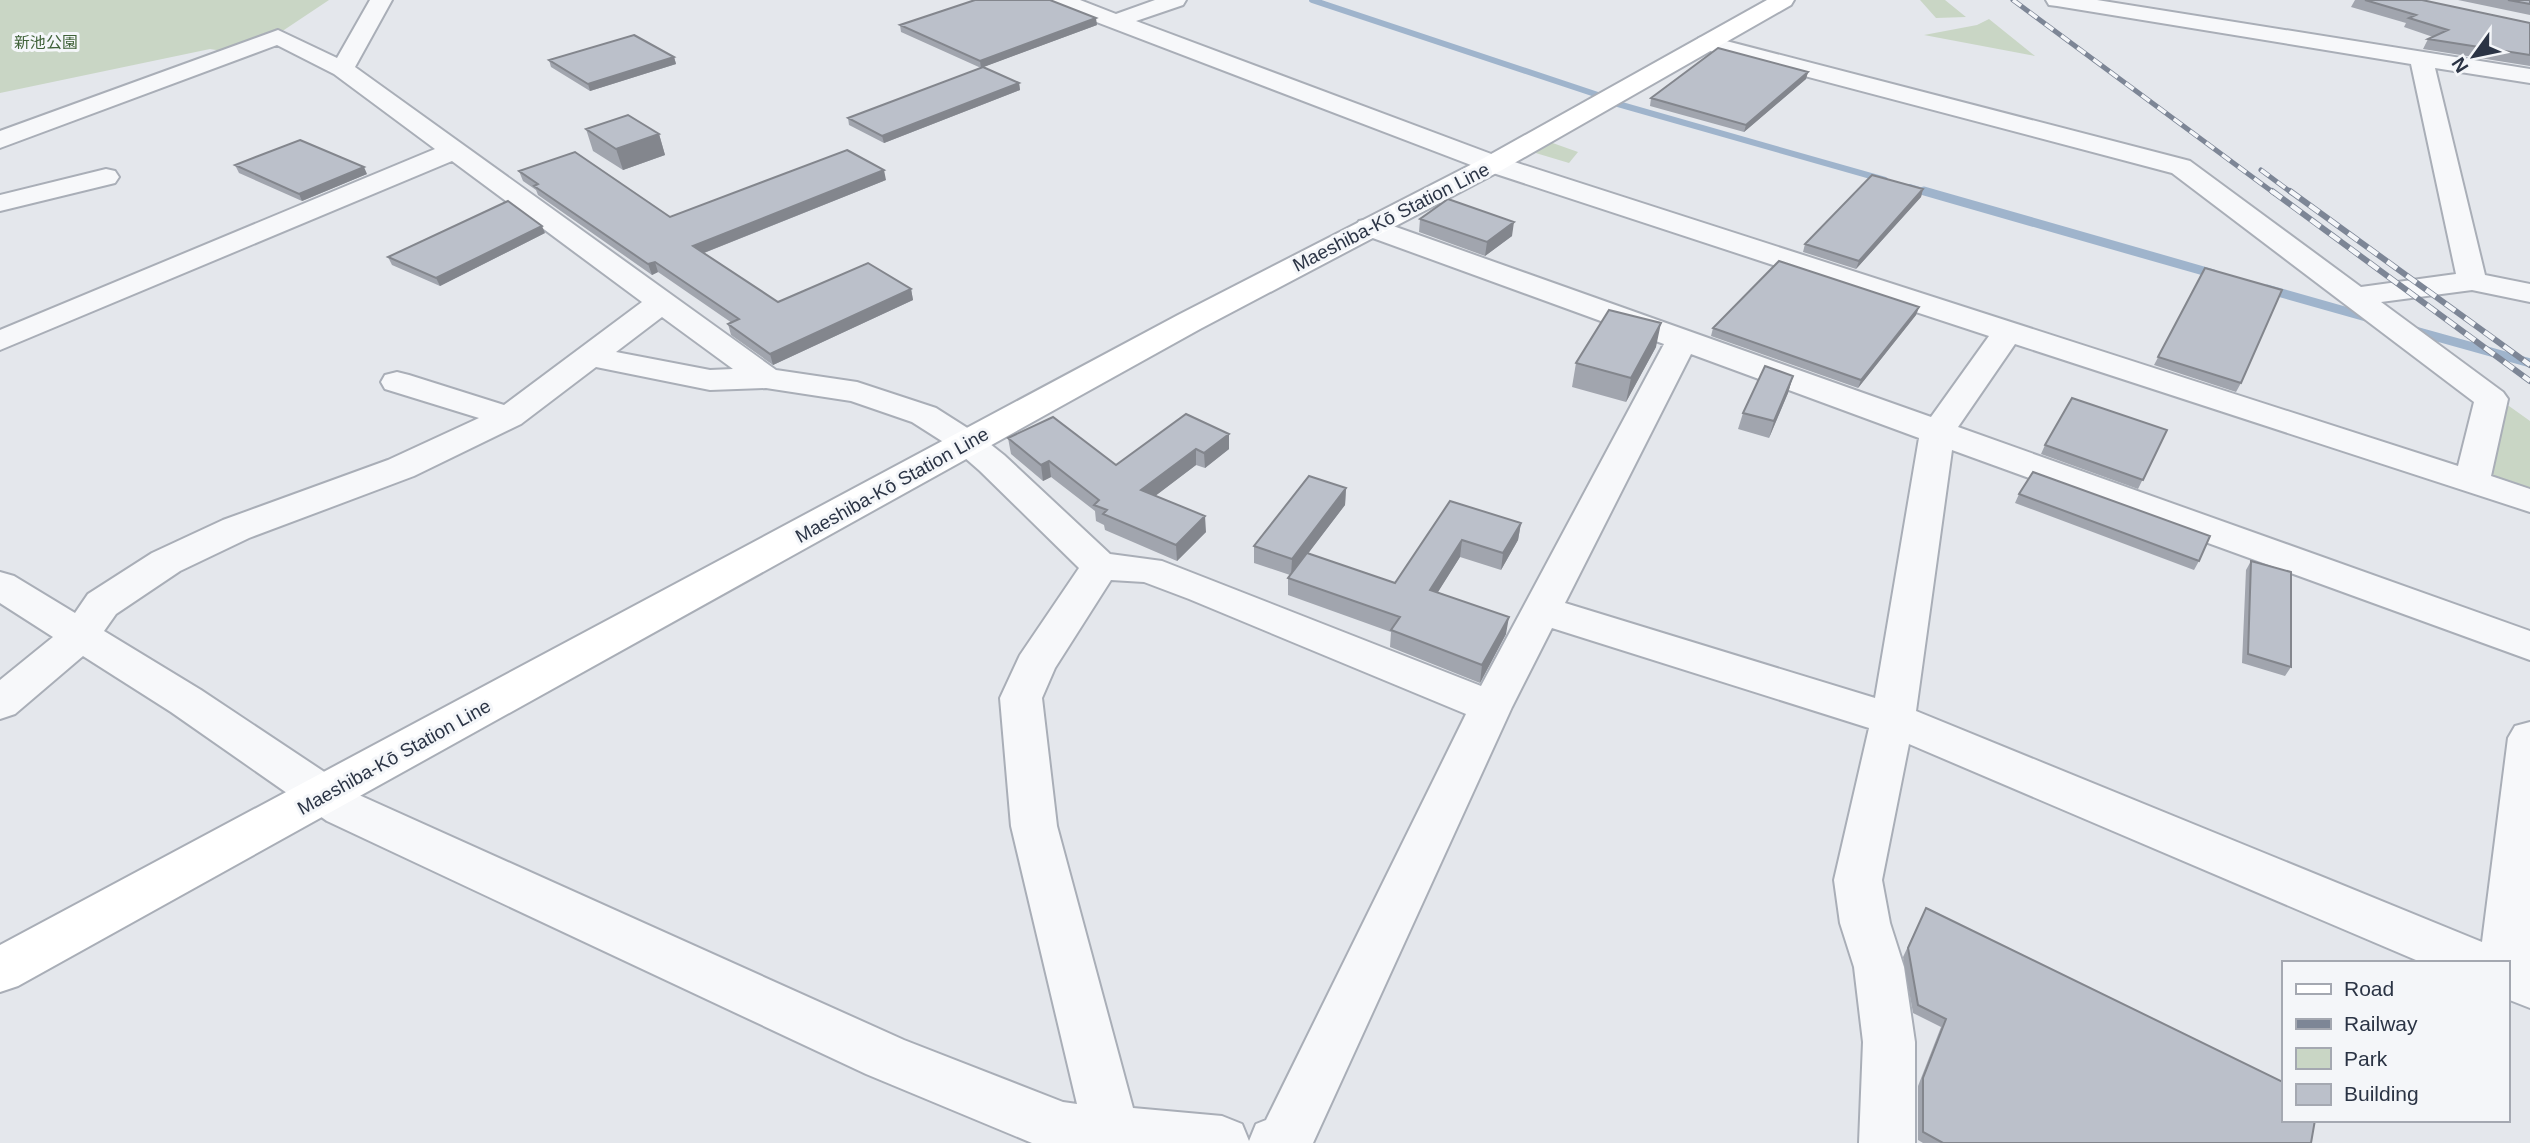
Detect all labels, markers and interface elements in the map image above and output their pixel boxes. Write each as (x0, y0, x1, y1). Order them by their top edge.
north arrow (2439, 21, 2509, 91)
park label: 新池公園 (14, 34, 78, 51)
text: N (2448, 54, 2473, 76)
street label: Maeshiba-Kō Station Line (1289, 158, 1493, 276)
street label: Maeshiba-Kō Station Line (792, 423, 992, 547)
street label: Maeshiba-Kō Station Line (294, 695, 494, 819)
legend (2282, 961, 2509, 1122)
text: Road (2344, 977, 2394, 1000)
text: Railway (2344, 1012, 2418, 1035)
text: Park (2344, 1047, 2388, 1070)
text: Building (2344, 1082, 2419, 1105)

